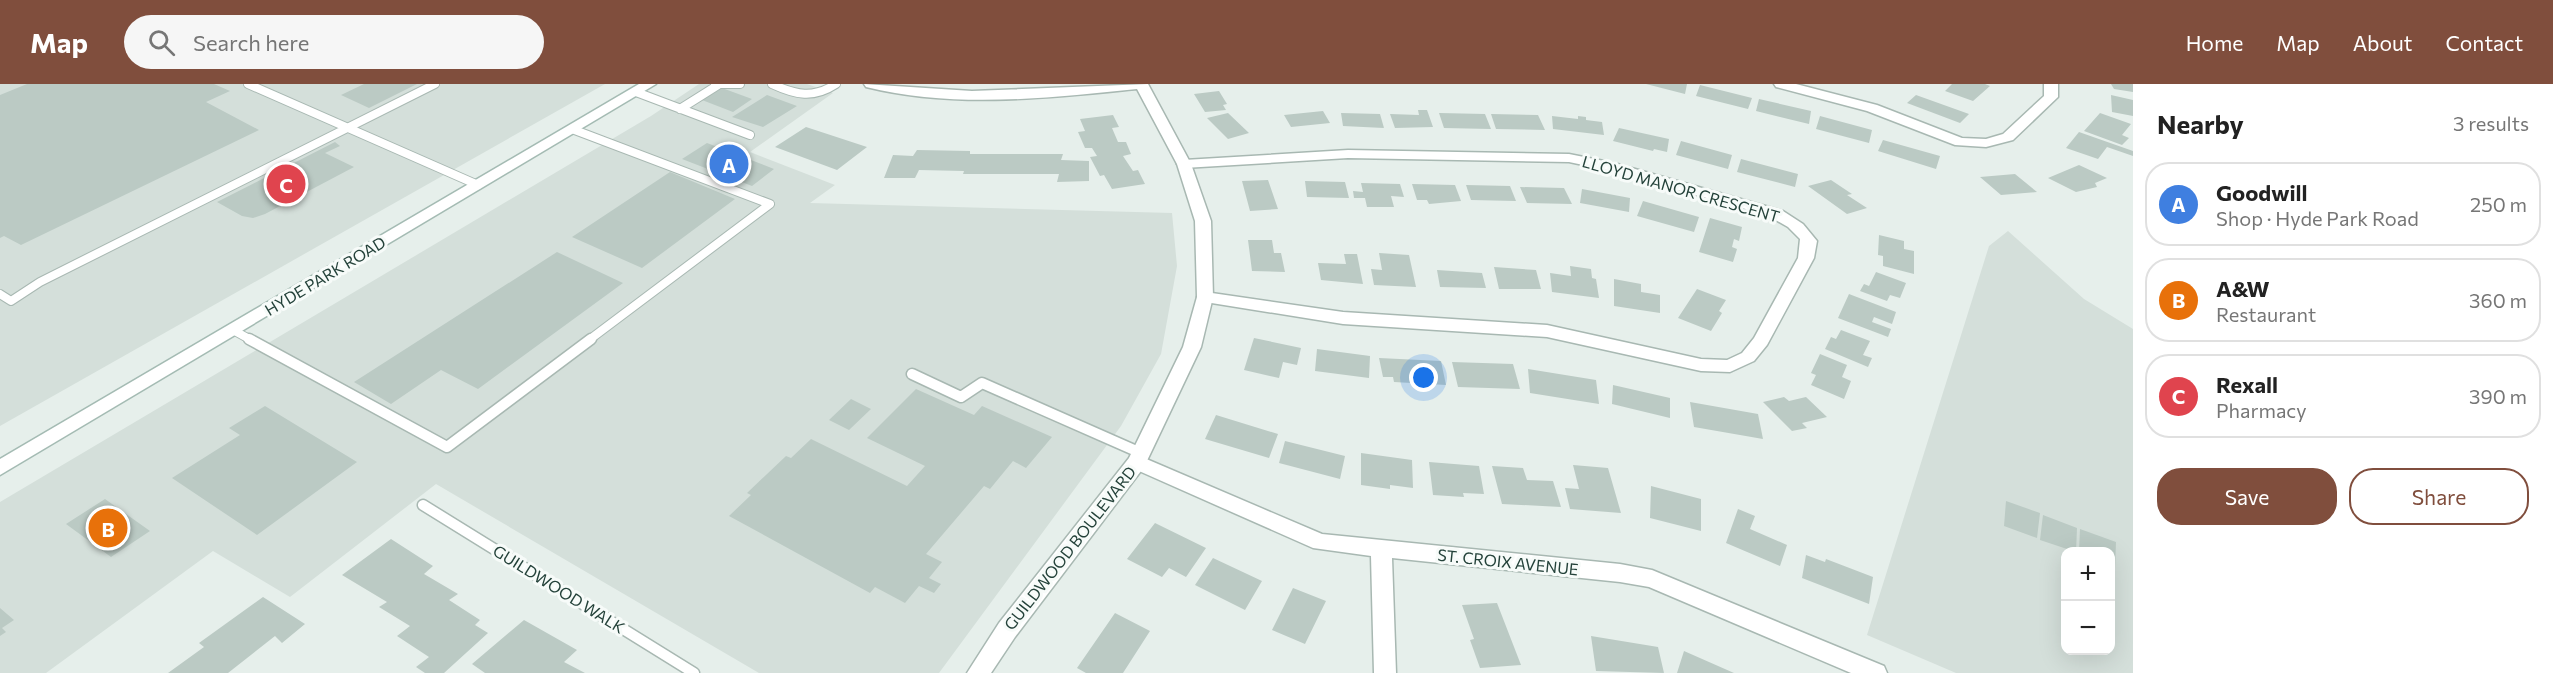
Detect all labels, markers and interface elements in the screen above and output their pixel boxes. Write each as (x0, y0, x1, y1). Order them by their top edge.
search box (124, 15, 544, 69)
text: Map (30, 25, 88, 59)
icon: search (145, 26, 178, 59)
text: Search here (193, 29, 309, 56)
text: Home (2186, 30, 2243, 55)
text: Map (2276, 30, 2320, 55)
text: About (2353, 30, 2412, 55)
text: Contact (2445, 30, 2523, 55)
text: Nearby (2157, 108, 2244, 139)
text: 3 results (2453, 111, 2529, 135)
pin: A (710, 142, 748, 187)
street label: LLOYD MANOR CRESCENT (1580, 151, 1782, 226)
pin: C (266, 162, 306, 206)
text: Goodwill (2216, 179, 2308, 206)
text: A (2171, 192, 2186, 216)
text: 250 m (2470, 192, 2527, 216)
text: Shop · Hyde Park Road (2216, 206, 2419, 230)
street label: HYDE PARK ROAD (261, 232, 389, 319)
text: A&W (2216, 275, 2269, 302)
text: B (2172, 288, 2185, 312)
text: 360 m (2469, 288, 2527, 312)
text: Restaurant (2216, 302, 2316, 326)
your location (1409, 363, 1438, 392)
text: Rexall (2216, 371, 2278, 398)
text: C (2172, 384, 2185, 408)
text: 390 m (2469, 384, 2527, 408)
text: Pharmacy (2216, 398, 2307, 422)
street label: GUILDWOOD BOULEVARD (1000, 462, 1139, 633)
button: Save (2157, 468, 2337, 525)
button: Share (2349, 468, 2529, 525)
pin: B (88, 506, 128, 550)
street label: GUILDWOOD WALK (490, 540, 629, 637)
street label: ST. CROIX AVENUE (1437, 545, 1579, 578)
map controls (2061, 547, 2115, 655)
button: + (2061, 547, 2115, 601)
button: − (2061, 601, 2115, 655)

